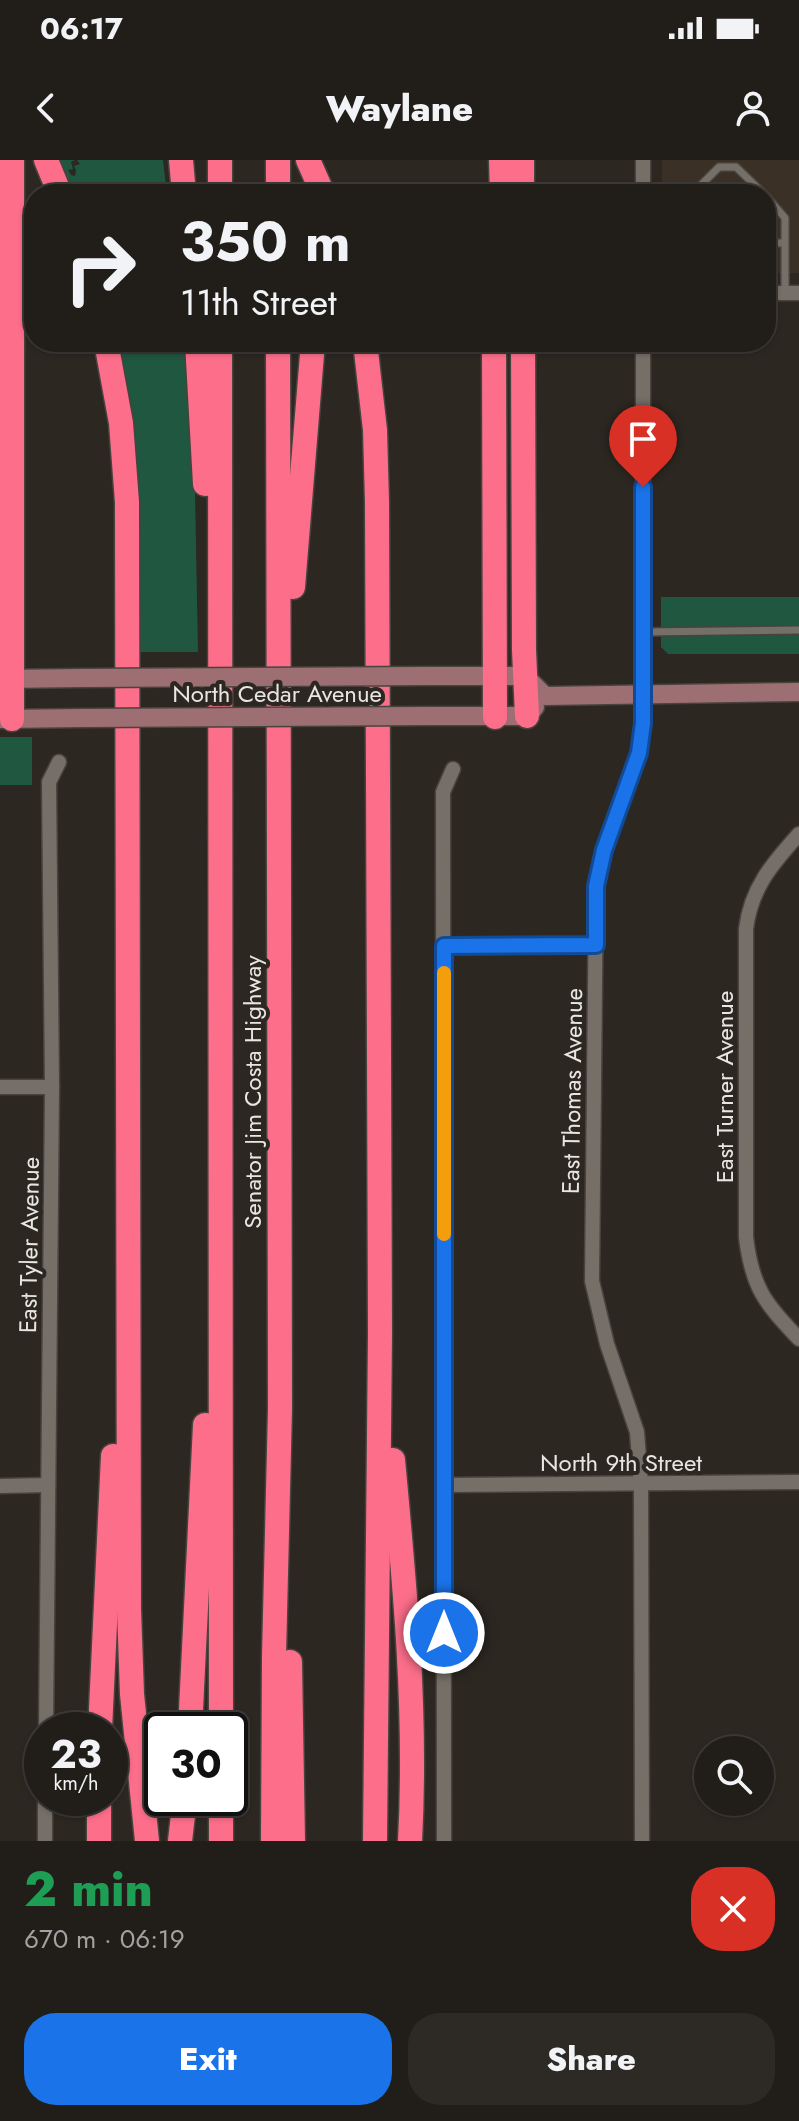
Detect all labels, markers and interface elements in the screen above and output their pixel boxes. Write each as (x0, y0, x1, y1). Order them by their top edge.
text: 06:17 (40, 7, 123, 50)
text: Waylane (326, 82, 473, 134)
icon: back (24, 86, 68, 130)
icon: person (731, 86, 775, 130)
text: 350 m (180, 201, 351, 282)
icon: right (48, 216, 152, 320)
text: 11th Street (180, 276, 337, 328)
pin (609, 405, 677, 487)
icon: arrive (621, 417, 665, 461)
street label: North Cedar Avenue (172, 676, 382, 711)
street label: Senator Jim Costa Highway (235, 955, 270, 1229)
street label: East Thomas Avenue (553, 988, 591, 1194)
street label: East Turner Avenue (707, 991, 742, 1183)
street label: East Tyler Avenue (10, 1156, 48, 1334)
street label: North 9th Street (540, 1445, 702, 1480)
position arrow (402, 1591, 486, 1675)
speed limit sign: 30 (144, 1712, 248, 1816)
text: 23 (50, 1725, 102, 1783)
map controls (694, 1736, 774, 1816)
button: search (694, 1736, 774, 1816)
text: km/h (53, 1769, 99, 1798)
text: 2 min (24, 1855, 153, 1924)
button: close (691, 1867, 775, 1951)
text: 670 m · 06:19 (24, 1920, 185, 1958)
button: Exit (24, 2013, 392, 2105)
button: Share (408, 2013, 775, 2105)

